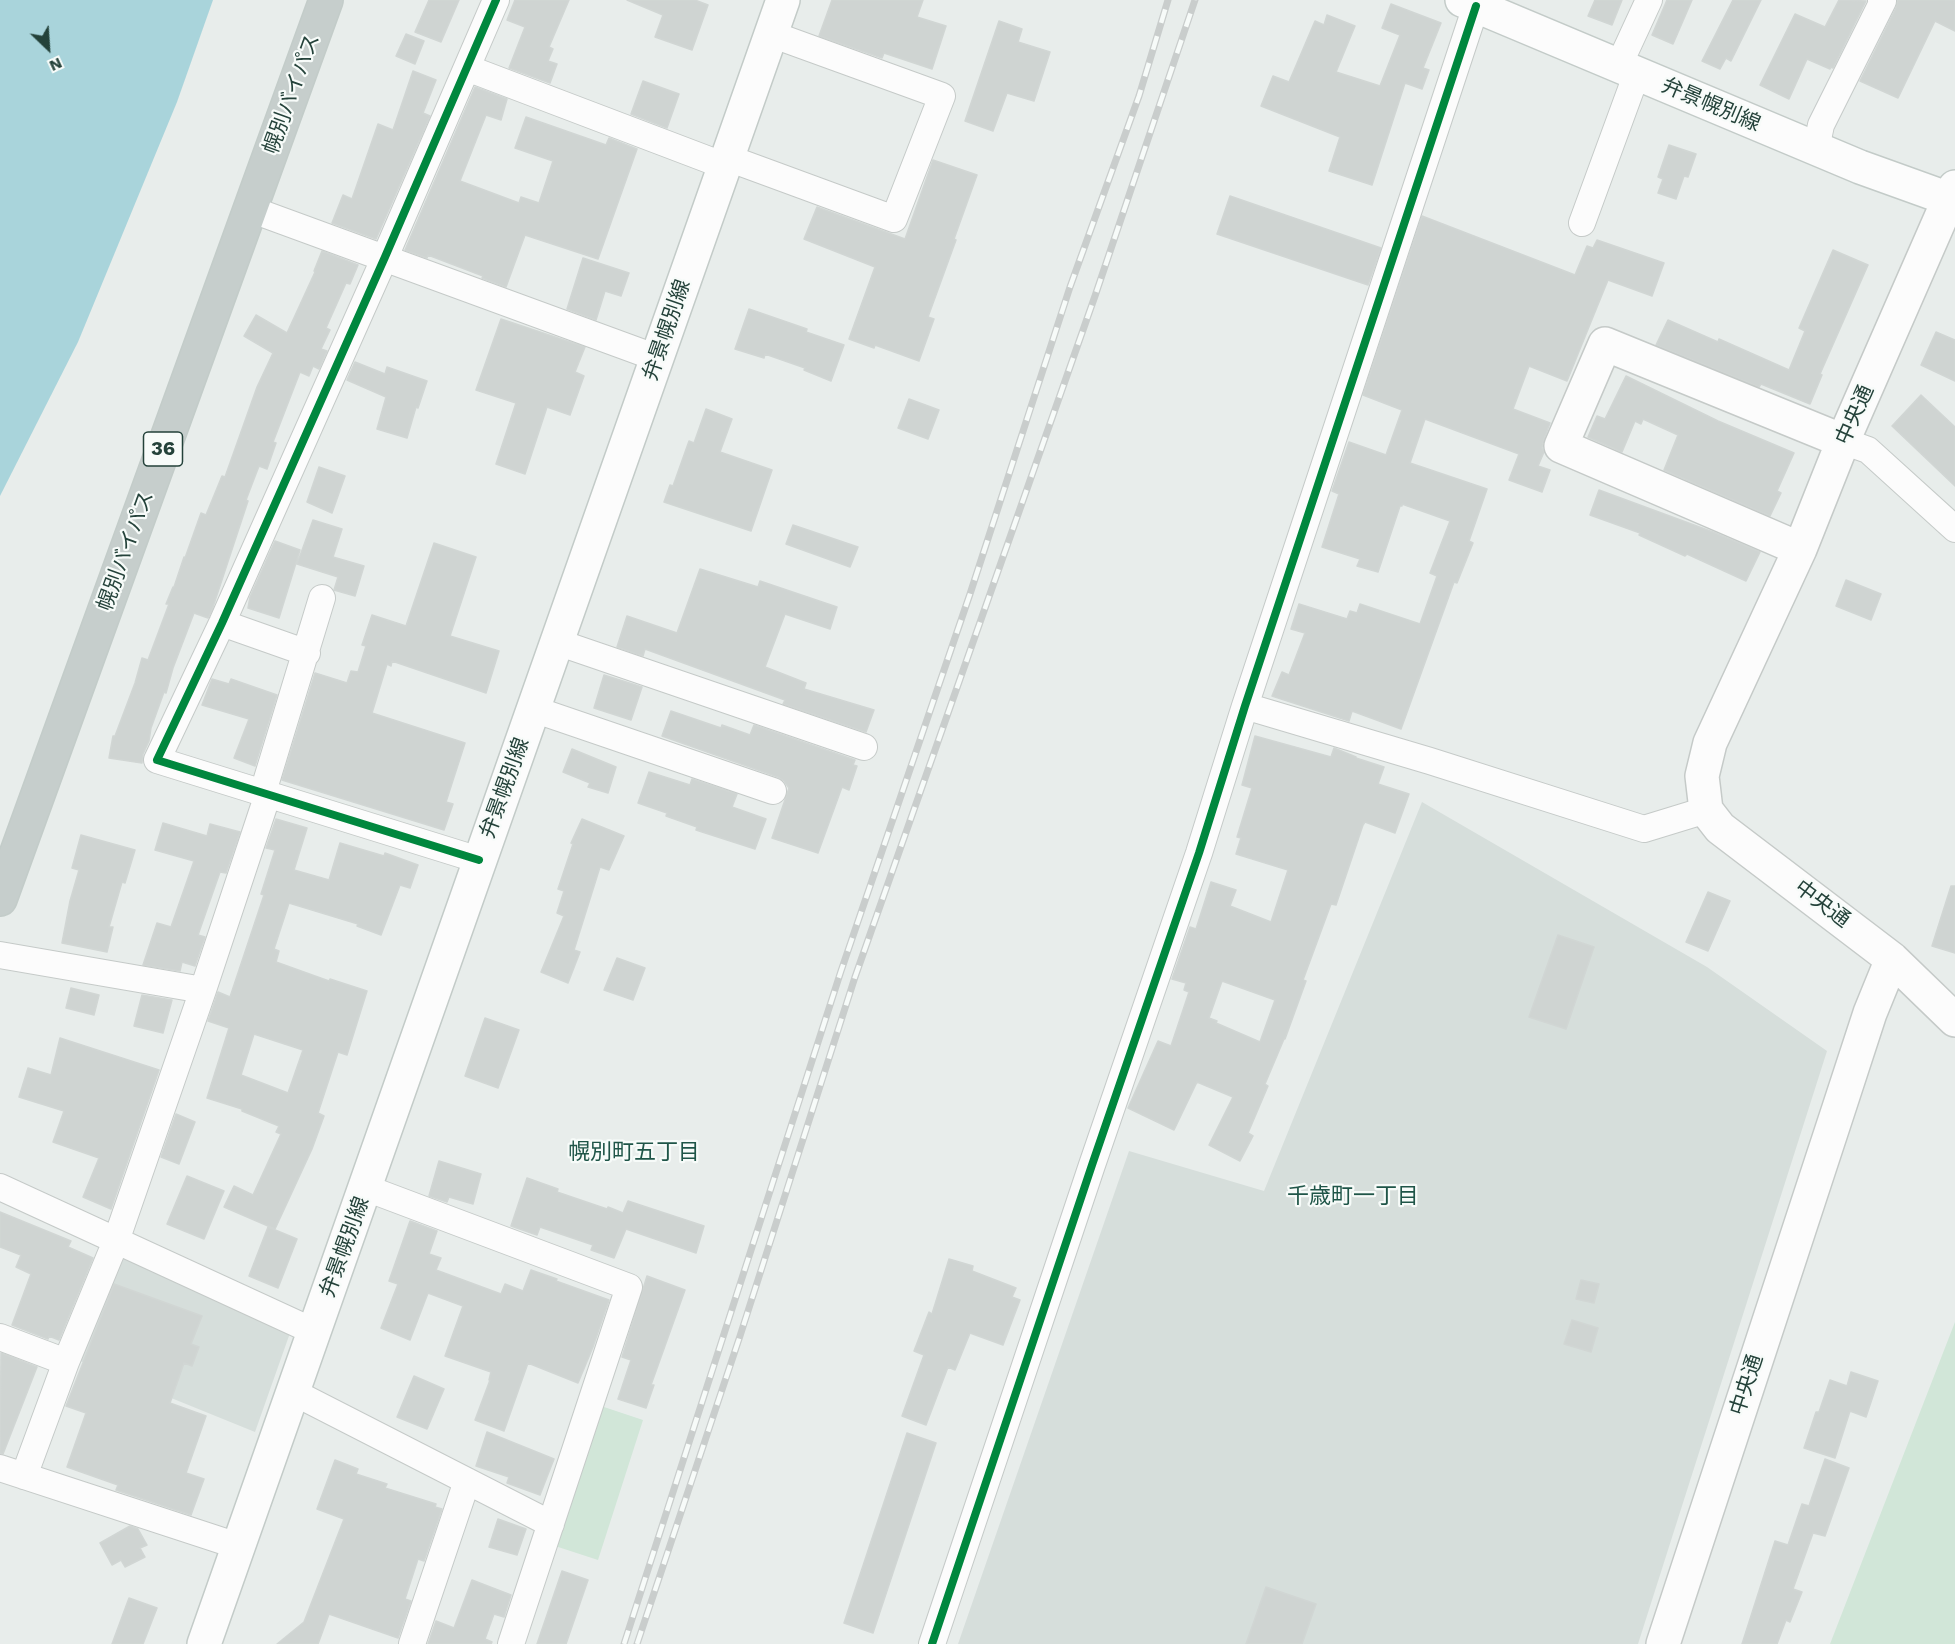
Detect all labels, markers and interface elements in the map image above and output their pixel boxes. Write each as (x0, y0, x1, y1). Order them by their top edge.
north arrow (18, 18, 78, 78)
street label: 幌別バイパス (259, 30, 325, 158)
text: N (46, 54, 65, 76)
street label: 弁景幌別線 (1658, 73, 1764, 137)
street label: 弁景幌別線 (638, 276, 696, 384)
street label: 中央通 (1831, 381, 1879, 449)
road number: 36 (144, 432, 182, 466)
street label: 幌別バイパス (93, 487, 159, 615)
street label: 弁景幌別線 (475, 734, 535, 842)
street label: 中央通 (1789, 875, 1855, 933)
district label: 幌別町五丁目 (568, 1140, 700, 1166)
district label: 千歳町一丁目 (1287, 1184, 1419, 1210)
street label: 弁景幌別線 (315, 1193, 375, 1301)
street label: 中央通 (1725, 1351, 1769, 1419)

